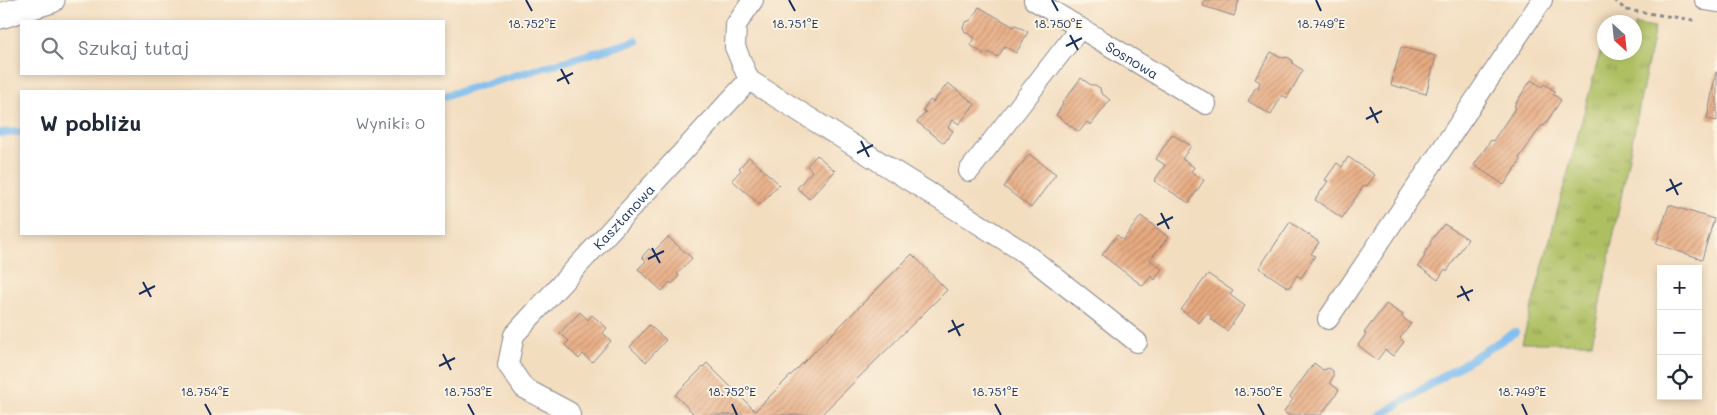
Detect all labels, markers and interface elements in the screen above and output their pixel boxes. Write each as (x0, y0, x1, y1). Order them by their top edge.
text: 18.752°E (508, 15, 556, 31)
text: 18.751°E (772, 15, 818, 31)
text: 18.750°E (1034, 15, 1082, 31)
text: 18.749°E (1297, 15, 1345, 31)
north arrow (1597, 15, 1642, 60)
search box (20, 20, 445, 75)
icon: search (38, 34, 66, 62)
text: Szukaj tutaj (78, 35, 189, 60)
street label: Sosnowa (1102, 36, 1162, 83)
text: W pobliżu (40, 109, 141, 136)
text: Wyniki: 0 (355, 112, 425, 133)
street label: Kasztanowa (588, 180, 658, 253)
map controls (1657, 265, 1702, 400)
button: + (1657, 265, 1702, 310)
button: − (1657, 310, 1702, 355)
button: locate (1657, 355, 1702, 400)
text: 18.754°E (181, 383, 229, 399)
text: 18.753°E (444, 383, 492, 399)
text: 18.752°E (708, 383, 756, 399)
text: 18.751°E (972, 383, 1018, 399)
text: 18.750°E (1234, 383, 1282, 399)
text: 18.749°E (1498, 383, 1546, 399)

